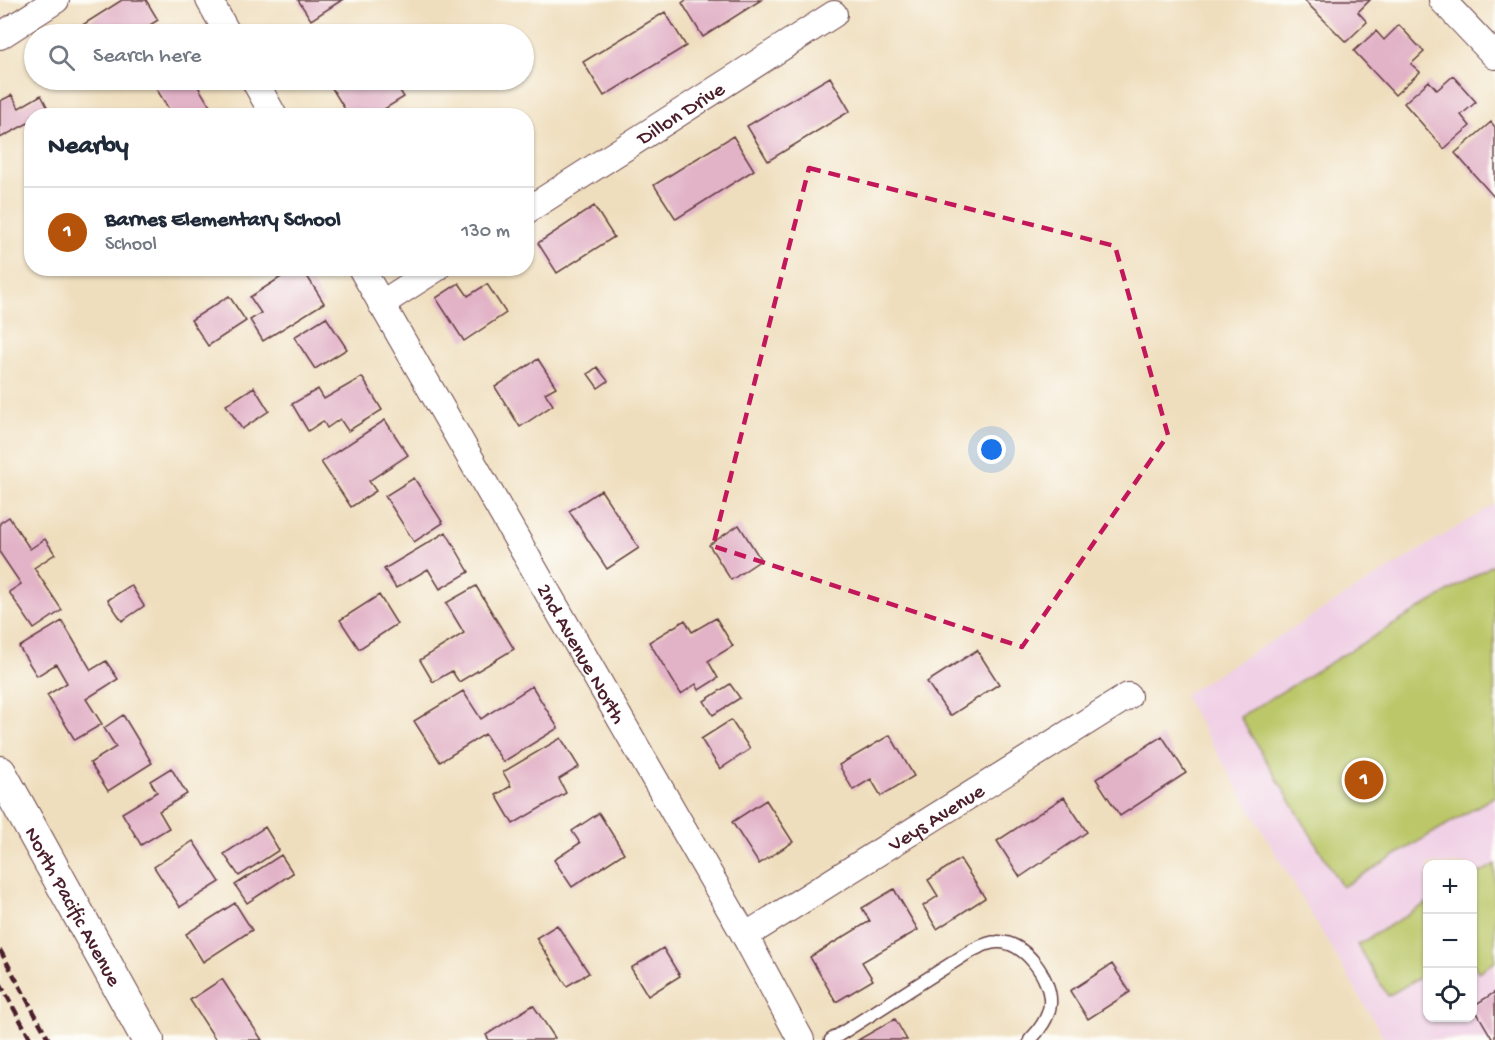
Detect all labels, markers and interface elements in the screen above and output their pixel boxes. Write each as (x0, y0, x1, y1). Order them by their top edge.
search box (24, 24, 534, 90)
icon: search (45, 41, 78, 74)
text: Search here (93, 44, 201, 70)
street label: Dillon Drive (632, 77, 732, 154)
text: Nearby (48, 132, 129, 163)
text: Barnes Elementary School (105, 208, 341, 234)
text: 1 (63, 221, 72, 244)
text: 130 m (461, 221, 510, 244)
text: School (105, 234, 157, 257)
your location (977, 435, 1006, 464)
street label: 2nd Avenue North (529, 580, 629, 729)
pin: 1 (1344, 758, 1384, 802)
street label: Veys Avenue (884, 779, 991, 859)
street label: North Pacific Avenue (17, 824, 125, 993)
map controls (1423, 860, 1477, 1022)
button: + (1423, 860, 1477, 914)
button: − (1423, 914, 1477, 968)
button: locate (1423, 968, 1477, 1022)

